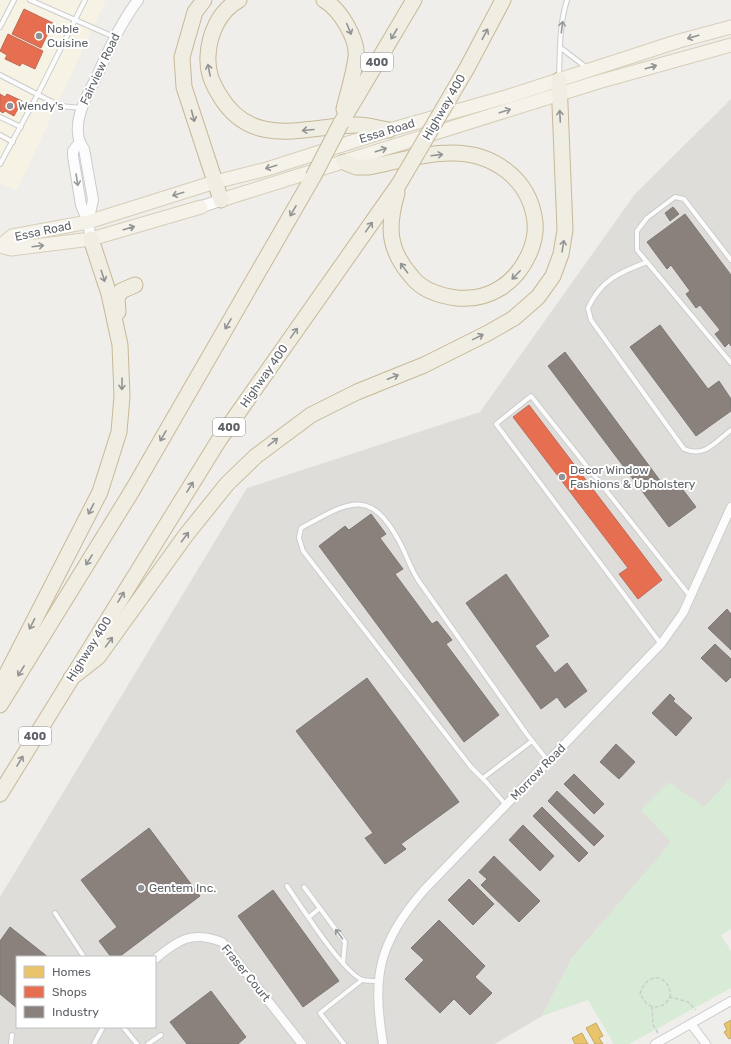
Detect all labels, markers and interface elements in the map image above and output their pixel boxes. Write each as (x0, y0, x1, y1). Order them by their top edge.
one-way arrow (558, 21, 566, 34)
place label: Noble Cuisine (47, 22, 88, 50)
one-way arrow (345, 23, 353, 35)
one-way arrow (390, 28, 398, 39)
one-way arrow (482, 28, 489, 40)
marker: Noble Cuisine (34, 31, 44, 41)
street label: Fairview Road (77, 31, 123, 107)
one-way arrow (687, 34, 700, 41)
road number: 400 (361, 53, 393, 71)
one-way arrow (644, 63, 657, 70)
one-way arrow (205, 64, 213, 77)
street label: Highway 400 (420, 72, 468, 142)
place label: Wendy's (18, 99, 64, 113)
marker: Wendy's (5, 101, 15, 111)
one-way arrow (499, 107, 512, 114)
one-way arrow (190, 110, 198, 123)
one-way arrow (557, 110, 564, 123)
street label: Essa Road (357, 116, 417, 146)
one-way arrow (302, 126, 315, 133)
one-way arrow (375, 146, 388, 153)
one-way arrow (430, 151, 443, 158)
one-way arrow (265, 164, 278, 171)
one-way arrow (73, 173, 81, 186)
one-way arrow (172, 191, 185, 198)
one-way arrow (289, 205, 297, 217)
street label: Essa Road (13, 218, 73, 244)
one-way arrow (365, 222, 373, 233)
one-way arrow (122, 224, 135, 231)
one-way arrow (559, 240, 567, 253)
one-way arrow (31, 242, 44, 250)
one-way arrow (400, 262, 408, 273)
one-way arrow (100, 269, 107, 282)
one-way arrow (511, 270, 521, 280)
one-way arrow (224, 318, 232, 330)
one-way arrow (290, 328, 298, 339)
one-way arrow (472, 333, 484, 340)
street label: Highway 400 (237, 342, 291, 410)
one-way arrow (386, 373, 398, 381)
one-way arrow (118, 377, 126, 390)
road number: 400 (213, 418, 245, 436)
one-way arrow (159, 430, 167, 442)
one-way arrow (268, 438, 279, 446)
place label: Decor Window Fashions & Upholstery (570, 463, 696, 491)
marker: Decor Window Fashions & Upholstery (557, 472, 567, 482)
one-way arrow (186, 482, 194, 493)
one-way arrow (87, 502, 95, 514)
one-way arrow (181, 531, 189, 542)
one-way arrow (85, 554, 93, 566)
one-way arrow (117, 592, 125, 603)
street label: Highway 400 (64, 614, 114, 684)
one-way arrow (28, 618, 35, 630)
one-way arrow (105, 637, 113, 648)
one-way arrow (17, 665, 25, 676)
road number: 400 (19, 727, 51, 745)
street label: Morrow Road (508, 741, 568, 803)
one-way arrow (17, 755, 25, 767)
place label: Gentem Inc. (149, 881, 216, 895)
marker: Gentem Inc. (136, 883, 146, 893)
one-way arrow (335, 929, 343, 940)
street label: Fraser Court (219, 942, 273, 1005)
legend (16, 956, 156, 1028)
text: Homes (52, 965, 91, 979)
text: Shops (52, 985, 87, 999)
text: Industry (52, 1005, 99, 1019)

